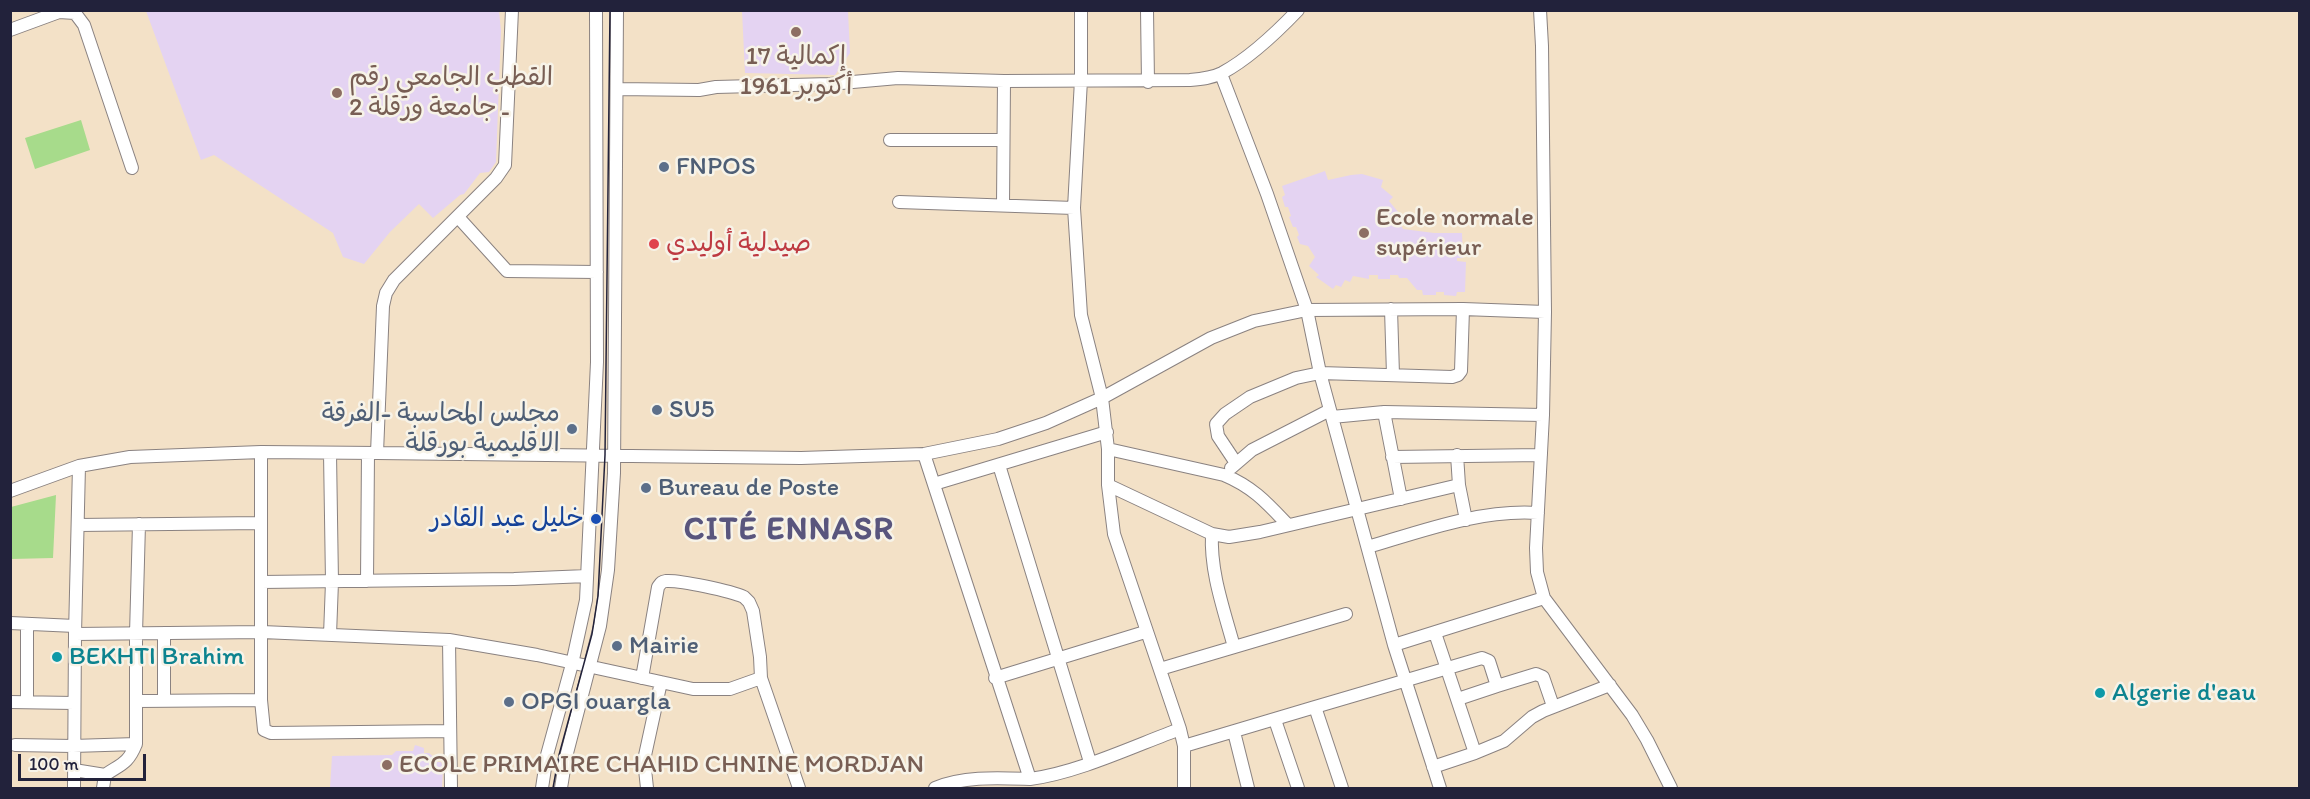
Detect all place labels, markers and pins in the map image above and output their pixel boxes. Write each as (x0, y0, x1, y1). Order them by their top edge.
marker: إكمالية 17 أكتوبر 1961 (789, 25, 803, 39)
place label: إكمالية 17 أكتوبر 1961 (740, 41, 852, 102)
place label: القطب الجامعي رقم 2 ـ جامعة ورقلة (349, 62, 553, 124)
marker: القطب الجامعي رقم 2 ـ جامعة ورقلة (330, 86, 344, 100)
place label: FNPOS (676, 151, 756, 183)
marker: FNPOS (657, 160, 671, 174)
place label: Ecole normale supérieur (1376, 202, 1534, 264)
marker: Ecole normale supérieur (1357, 226, 1371, 240)
place label: صيدلية أوليدي (666, 228, 811, 260)
marker: صيدلية أوليدي (647, 237, 661, 251)
place label: SU5 (669, 394, 714, 426)
place label: مجلس المحاسبة -الفرقة الاقليمية بورقلة (322, 398, 560, 460)
marker: SU5 (650, 403, 664, 417)
marker: مجلس المحاسبة -الفرقة الاقليمية بورقلة (565, 422, 579, 436)
place label: Bureau de Poste (658, 472, 839, 504)
marker: Bureau de Poste (639, 481, 653, 495)
place label: خليل عبد القادر (430, 503, 584, 535)
marker: خليل عبد القادر (589, 512, 603, 526)
place label: Mairie (629, 630, 699, 662)
marker: Mairie (610, 639, 624, 653)
place label: BEKHTI Brahim (69, 641, 244, 673)
marker: BEKHTI Brahim (50, 650, 64, 664)
place label: Algerie d'eau (2112, 677, 2256, 709)
place label: OPGI ouargla (521, 686, 671, 718)
marker: Algerie d'eau (2093, 686, 2107, 700)
marker: OPGI ouargla (502, 695, 516, 709)
place label: ECOLE PRIMAIRE CHAHID CHNINE MORDJAN (399, 749, 924, 781)
marker: ECOLE PRIMAIRE CHAHID CHNINE MORDJAN (380, 758, 394, 772)

